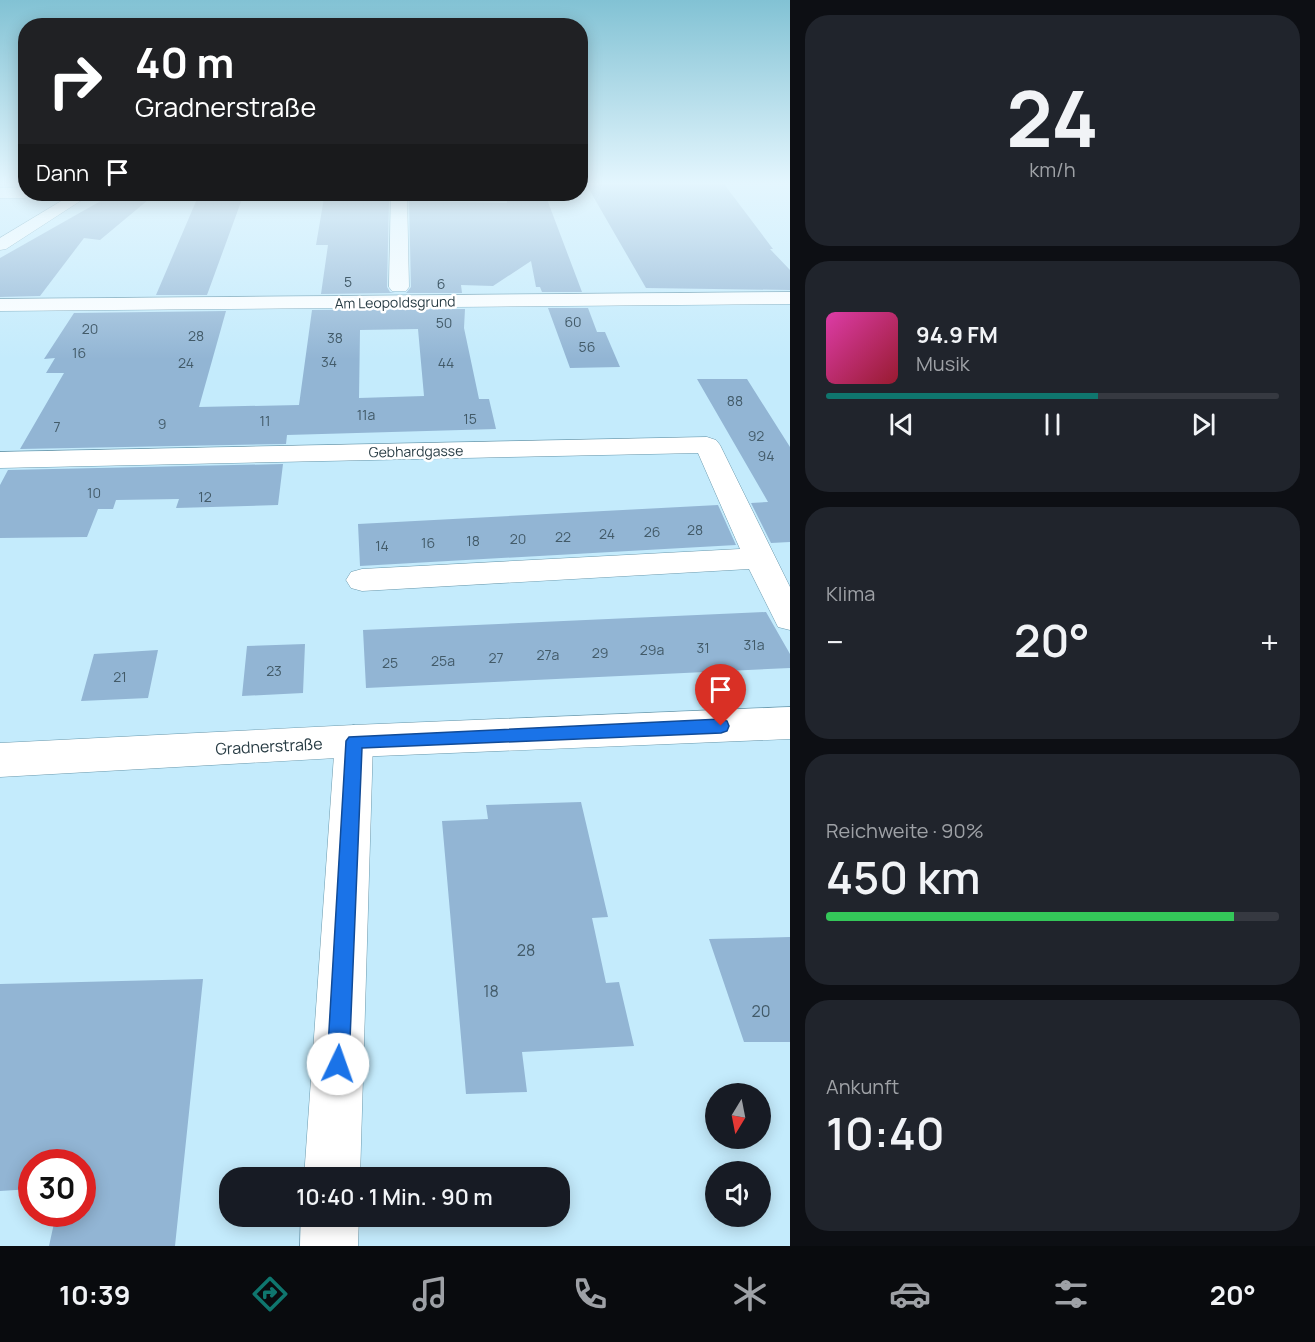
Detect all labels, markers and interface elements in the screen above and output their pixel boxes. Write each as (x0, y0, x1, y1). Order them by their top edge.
text: 40 m (135, 33, 234, 91)
icon: right (36, 42, 114, 120)
text: 24 (1006, 64, 1099, 170)
text: Gradnerstraße (135, 88, 316, 125)
icon: arrive (101, 156, 134, 189)
text: km/h (1029, 156, 1076, 183)
text: Dann (36, 158, 89, 188)
house number: 5 (344, 272, 352, 291)
house number: 6 (437, 274, 445, 293)
street label: Am Leopoldsgrund (334, 291, 456, 313)
house number: 60 (564, 312, 582, 331)
house number: 50 (436, 313, 452, 332)
house number: 20 (82, 319, 98, 338)
text: 94.9 FM (916, 320, 998, 350)
house number: 28 (188, 326, 204, 345)
house number: 38 (327, 328, 343, 347)
house number: 56 (579, 337, 595, 356)
house number: 16 (72, 343, 86, 362)
text: Musik (916, 350, 970, 377)
house number: 34 (321, 352, 337, 371)
house number: 24 (178, 353, 194, 372)
house number: 44 (438, 353, 454, 372)
house number: 88 (727, 391, 743, 410)
house number: 11a (357, 405, 375, 424)
icon: previous (885, 408, 918, 441)
icon: pause (1036, 408, 1069, 441)
icon: next (1187, 408, 1220, 441)
house number: 15 (463, 409, 477, 428)
house number: 11 (260, 411, 270, 430)
house number: 9 (158, 414, 166, 433)
house number: 7 (53, 417, 61, 436)
house number: 92 (748, 426, 764, 445)
street label: Gebhardgasse (369, 441, 463, 461)
house number: 94 (758, 446, 774, 465)
house number: 10 (87, 483, 101, 502)
house number: 12 (198, 487, 212, 506)
house number: 28 (687, 520, 703, 539)
house number: 26 (644, 522, 660, 541)
house number: 24 (599, 524, 615, 543)
house number: 22 (555, 527, 571, 546)
house number: 20 (510, 529, 526, 548)
house number: 18 (466, 531, 480, 550)
house number: 16 (421, 533, 435, 552)
house number: 14 (375, 536, 389, 555)
text: Klima (826, 580, 875, 607)
text: 20° (1014, 609, 1090, 671)
text: − (826, 619, 844, 664)
text: + (1260, 619, 1279, 664)
house number: 31a (744, 635, 764, 654)
house number: 31 (696, 638, 710, 657)
house number: 29a (640, 640, 664, 659)
house number: 29 (592, 643, 608, 662)
house number: 27a (537, 645, 559, 664)
house number: 27 (488, 648, 504, 667)
house number: 25a (431, 651, 455, 670)
house number: 25 (382, 653, 398, 672)
house number: 23 (266, 661, 282, 680)
pin (695, 664, 746, 726)
house number: 21 (113, 667, 127, 686)
icon: arrive (704, 673, 737, 706)
street label: Gradnerstraße (215, 732, 323, 760)
text: Reichweite · 90% (826, 817, 984, 844)
text: 450 km (826, 846, 981, 908)
house number: 28 (517, 939, 535, 961)
house number: 18 (483, 980, 499, 1002)
house number: 20 (752, 1000, 770, 1022)
position arrow (306, 1032, 370, 1096)
text: Ankunft (826, 1073, 899, 1100)
north arrow (705, 1083, 771, 1149)
map controls (705, 1083, 771, 1227)
text: 10:40 (826, 1102, 945, 1164)
speed limit sign: 30 (18, 1149, 96, 1227)
button: sound (705, 1161, 771, 1227)
text: 10:40 · 1 Min. · 90 m (296, 1182, 493, 1212)
icon: directions (249, 1273, 291, 1315)
icon: music (409, 1273, 451, 1315)
icon: phone (569, 1273, 611, 1315)
icon: climate (729, 1273, 771, 1315)
icon: car (889, 1273, 931, 1315)
icon: filters (1050, 1273, 1092, 1315)
text: 10:39 (59, 1276, 130, 1313)
text: 20° (1210, 1276, 1256, 1313)

